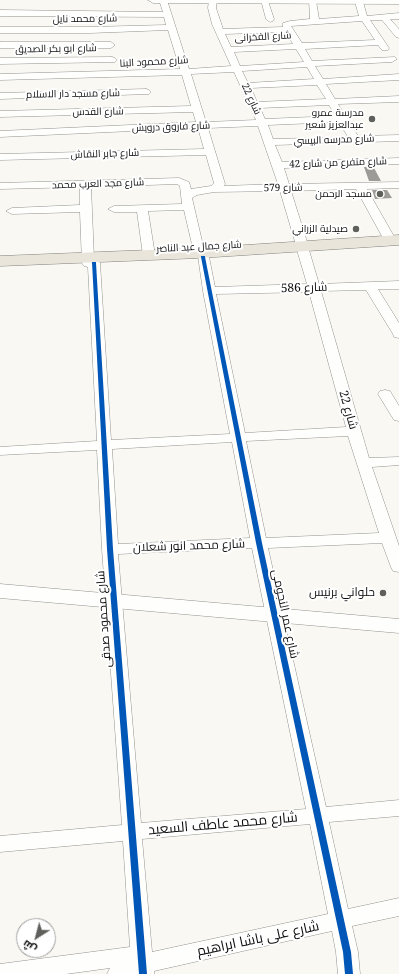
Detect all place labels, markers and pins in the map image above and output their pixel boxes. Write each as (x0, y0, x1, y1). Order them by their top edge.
place label: مدرسة عمرو عبدالعزيز شعير (305, 107, 364, 130)
marker: مدرسة عمرو عبدالعزيز شعير (367, 114, 377, 124)
place label: مسجد الرحمن (315, 188, 372, 200)
marker: مسجد الرحمن (375, 189, 385, 199)
place label: صيدلية الزراني (292, 223, 348, 235)
marker: صيدلية الزراني (351, 224, 361, 234)
place label: حلواني برنيس (309, 586, 375, 600)
marker: حلواني برنيس (378, 588, 388, 598)

